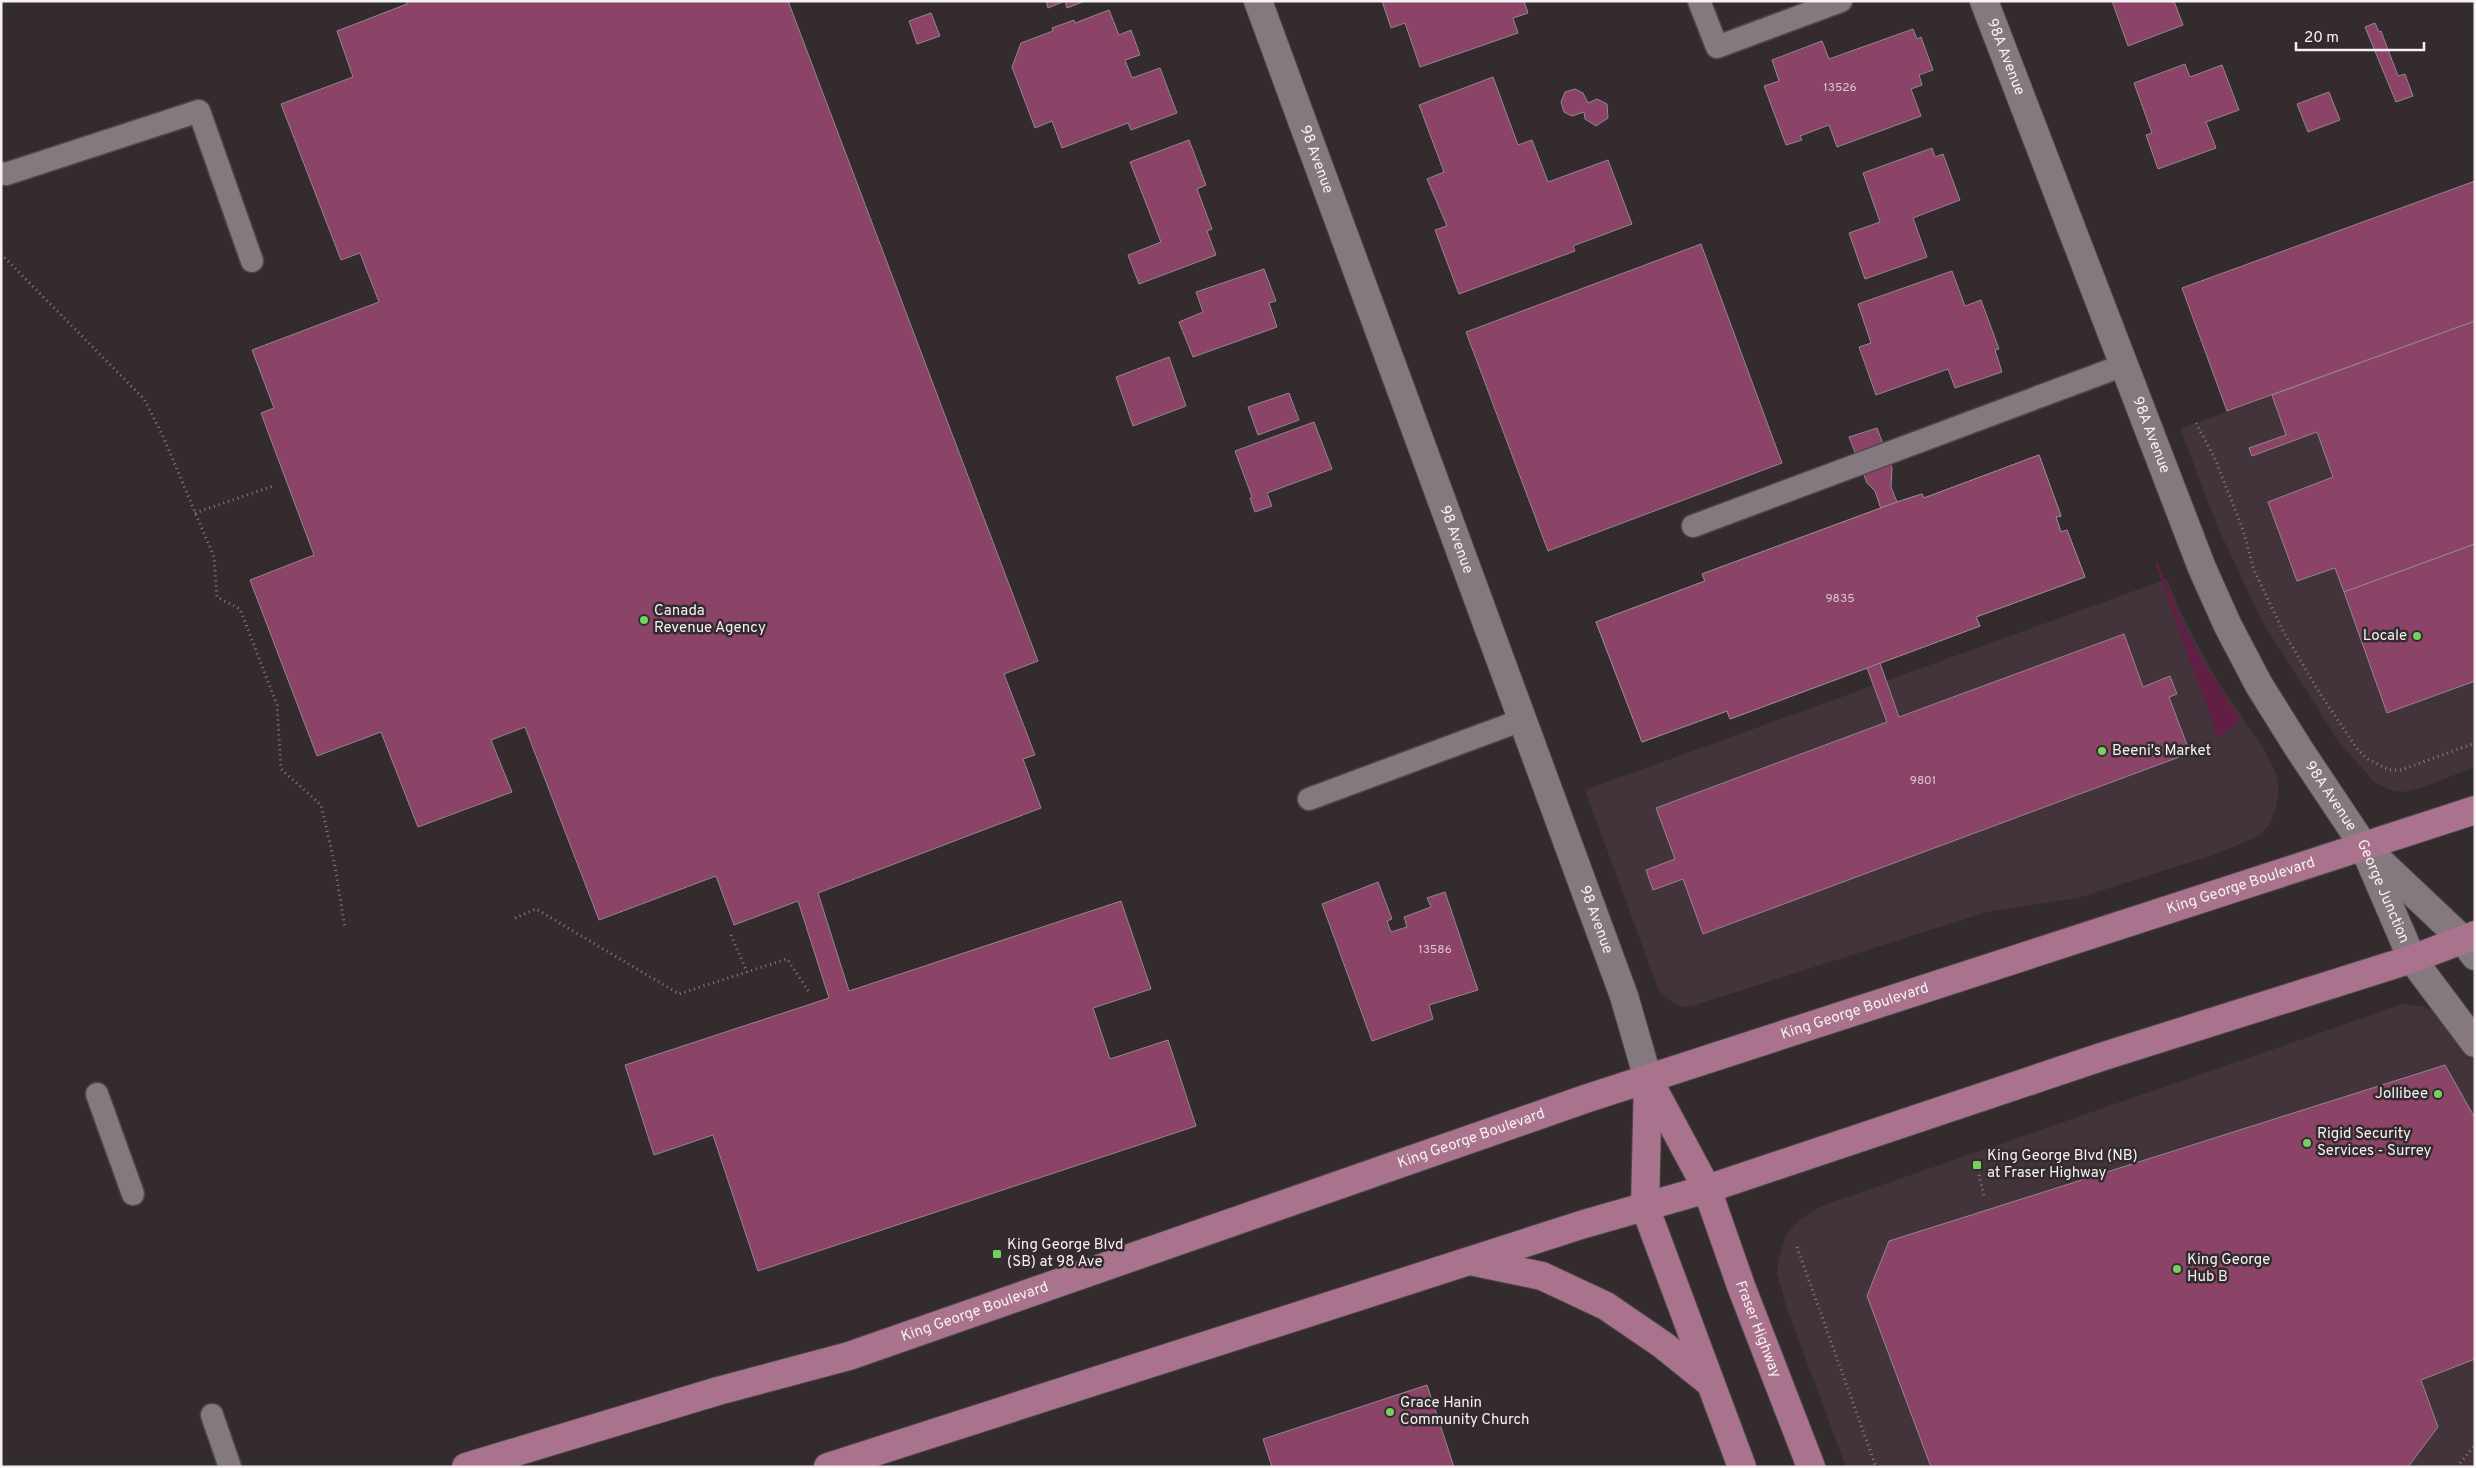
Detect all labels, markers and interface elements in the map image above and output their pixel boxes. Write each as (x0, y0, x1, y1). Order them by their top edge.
street label: 98A Avenue (1982, 16, 2029, 98)
scale bar (2296, 20, 2424, 52)
text: 20 m (2304, 29, 2339, 48)
house number: 13526 (1823, 80, 1857, 96)
street label: 98 Avenue (1295, 123, 1338, 196)
street label: 98A Avenue (2128, 394, 2174, 476)
street label: 98 Avenue (1435, 503, 1477, 576)
house number: 9835 (1825, 591, 1855, 607)
place label: Canada Revenue Agency (654, 602, 766, 638)
marker: Canada Revenue Agency (638, 614, 650, 626)
place label: Locale (2363, 627, 2407, 646)
marker: Locale (2411, 630, 2423, 642)
place label: Beeni's Market (2112, 742, 2211, 761)
marker: Beeni's Market (2096, 745, 2108, 757)
street label: 98A Avenue (2300, 757, 2361, 835)
house number: 9801 (1910, 773, 1936, 789)
street label: George Junction (2352, 837, 2414, 946)
street label: King George Boulevard (2164, 853, 2317, 919)
street label: 98 Avenue (1575, 883, 1617, 957)
house number: 13586 (1418, 942, 1452, 958)
street label: King George Boulevard (1778, 978, 1931, 1044)
place label: Jollibee (2375, 1085, 2428, 1104)
marker: Jollibee (2432, 1088, 2444, 1100)
street label: King George Boulevard (1395, 1104, 1548, 1173)
place label: Rigid Security Services - Surrey (2317, 1125, 2432, 1161)
marker: Rigid Security Services - Surrey (2301, 1137, 2313, 1149)
place label: King George Blvd (NB) at Fraser Highway (1987, 1147, 2138, 1183)
marker: King George Blvd (NB) at Fraser Highway (1971, 1159, 1983, 1171)
place label: King George Blvd (SB) at 98 Ave (1007, 1236, 1124, 1272)
marker: King George Blvd (SB) at 98 Ave (991, 1248, 1003, 1260)
place label: King George Hub B (2187, 1251, 2270, 1287)
marker: King George Hub B (2171, 1263, 2183, 1275)
street label: King George Boulevard (899, 1278, 1051, 1347)
street label: Fraser Highway (1730, 1278, 1785, 1381)
place label: Grace Hanin Community Church (1400, 1394, 1529, 1430)
marker: Grace Hanin Community Church (1384, 1406, 1396, 1418)

